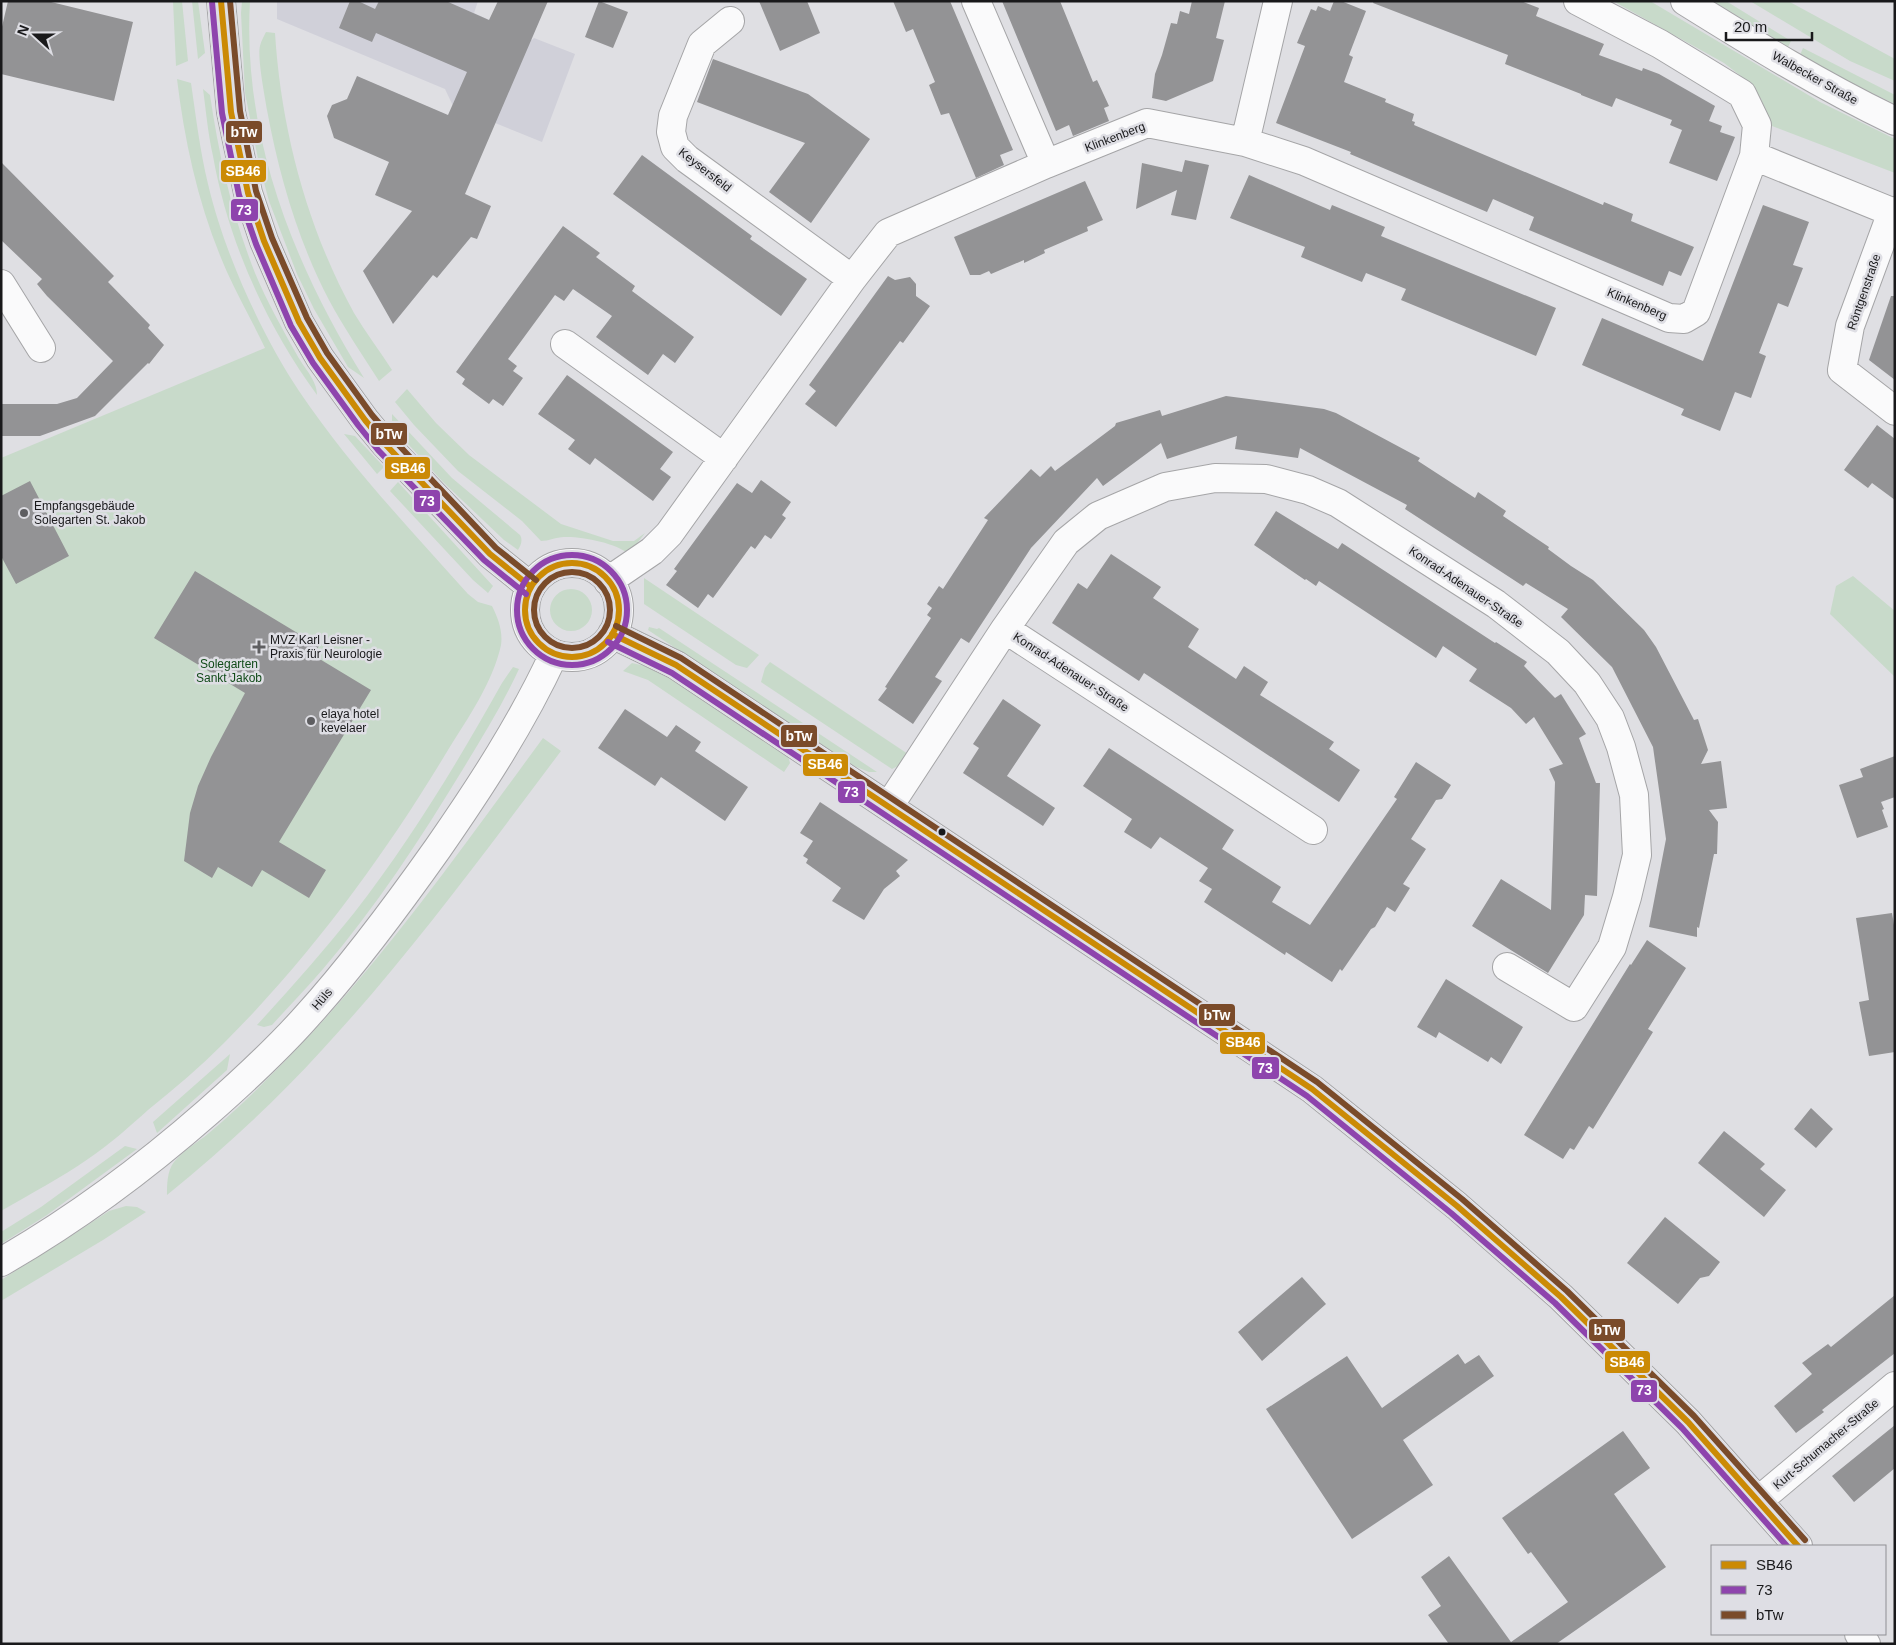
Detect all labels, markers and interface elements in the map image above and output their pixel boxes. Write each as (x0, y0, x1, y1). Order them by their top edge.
north arrow (10, 10, 60, 60)
scale bar (1726, 10, 1812, 42)
text: 20 m (1734, 18, 1767, 35)
text: N (14, 23, 32, 38)
street label: Walbecker Straße (1770, 49, 1860, 107)
street label: Klinkenberg (1083, 119, 1147, 155)
line badge: bTw (225, 120, 263, 144)
text: bTw (231, 124, 258, 140)
street label: Keysersfeld (676, 145, 734, 195)
line badge: SB46 (220, 159, 267, 183)
text: SB46 (225, 163, 261, 179)
line badge: 73 (230, 198, 259, 222)
text: 73 (236, 202, 252, 218)
street label: Röntgenstraße (1844, 252, 1884, 332)
street label: Klinkenberg (1605, 285, 1669, 323)
line badge: bTw (370, 422, 408, 446)
text: bTw (376, 426, 403, 442)
line badge: SB46 (384, 456, 431, 480)
text: SB46 (390, 460, 426, 476)
line badge: 73 (413, 489, 441, 513)
text: 73 (419, 493, 435, 509)
place label: Empfangsgebäude Solegarten St. Jakob (34, 499, 146, 527)
marker: Empfangsgebäude Solegarten St. Jakob (18, 507, 30, 519)
street label: Konrad-Adenauer-Straße (1406, 544, 1526, 631)
street label: Konrad-Adenauer-Straße (1011, 629, 1132, 715)
place label: MVZ Karl Leisner - Praxis für Neurologie (270, 633, 382, 661)
marker: MVZ Karl Leisner - Praxis für Neurologie (252, 640, 266, 654)
park label: Solegarten Sankt Jakob (196, 657, 262, 685)
place label: elaya hotel kevelaer (321, 707, 379, 735)
marker: elaya hotel kevelaer (305, 715, 317, 727)
line badge: bTw (780, 724, 818, 748)
text: bTw (786, 728, 813, 744)
line badge: SB46 (802, 753, 849, 777)
text: SB46 (807, 756, 843, 772)
line badge: 73 (837, 780, 866, 804)
text: 73 (843, 784, 859, 800)
unlabelled marker (937, 827, 947, 837)
street label: Hüls (309, 985, 335, 1013)
line badge: bTw (1198, 1003, 1236, 1027)
text: bTw (1204, 1007, 1231, 1023)
line badge: SB46 (1219, 1031, 1266, 1055)
text: SB46 (1225, 1034, 1261, 1050)
line badge: 73 (1251, 1056, 1280, 1080)
text: 73 (1257, 1060, 1273, 1076)
line badge: bTw (1588, 1318, 1626, 1342)
text: bTw (1594, 1322, 1621, 1338)
line badge: SB46 (1604, 1350, 1651, 1374)
text: SB46 (1609, 1354, 1645, 1370)
line badge: 73 (1630, 1379, 1658, 1403)
text: 73 (1636, 1382, 1652, 1398)
street label: Kurt-Schumacher-Straße (1770, 1396, 1882, 1492)
legend (1711, 1545, 1886, 1635)
text: SB46 (1756, 1556, 1793, 1573)
text: 73 (1756, 1581, 1773, 1598)
text: bTw (1756, 1606, 1784, 1623)

